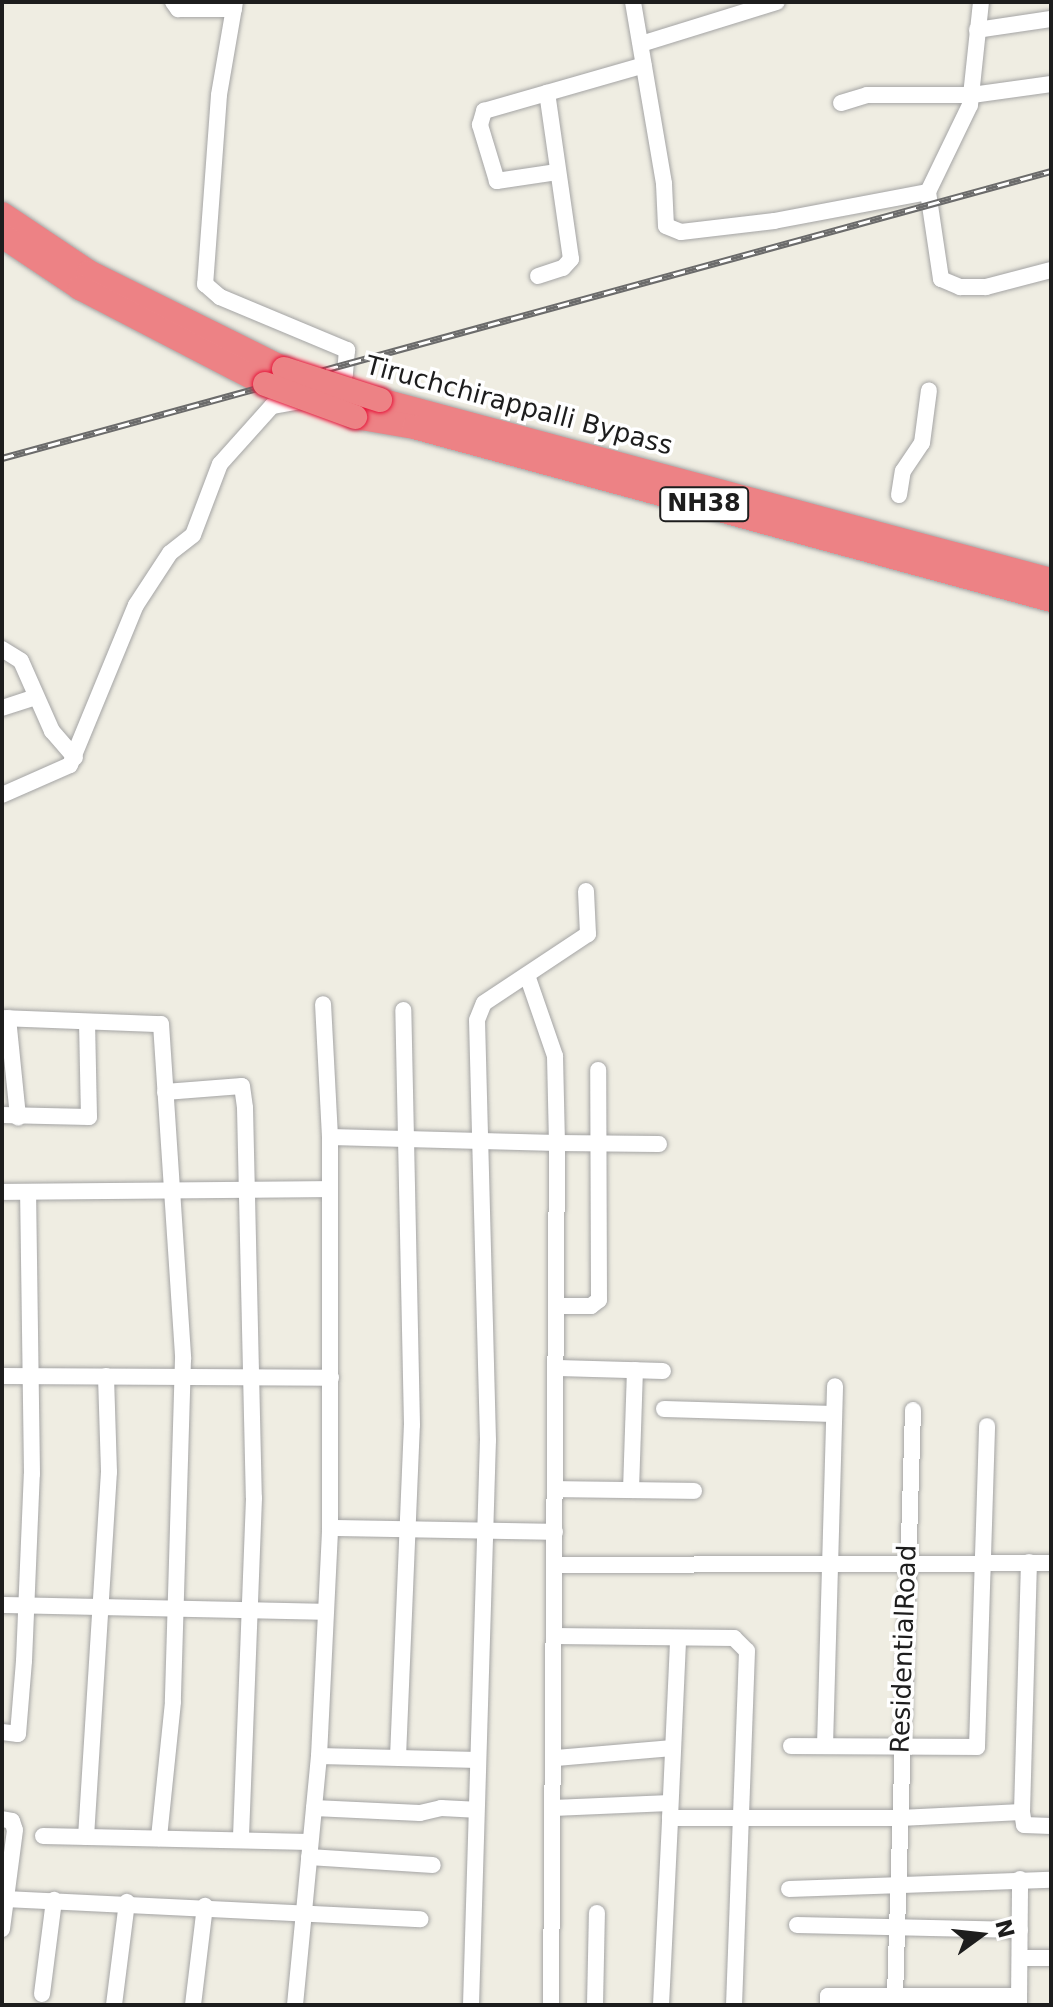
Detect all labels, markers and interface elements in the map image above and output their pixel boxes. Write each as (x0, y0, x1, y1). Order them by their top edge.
street label: Tiruchchirappalli Bypass (362, 350, 676, 462)
road number: NH38 (658, 484, 750, 524)
street label: ResidentialRoad (885, 1544, 923, 1754)
north arrow (941, 1895, 1021, 1975)
text: N (990, 1917, 1019, 1941)

